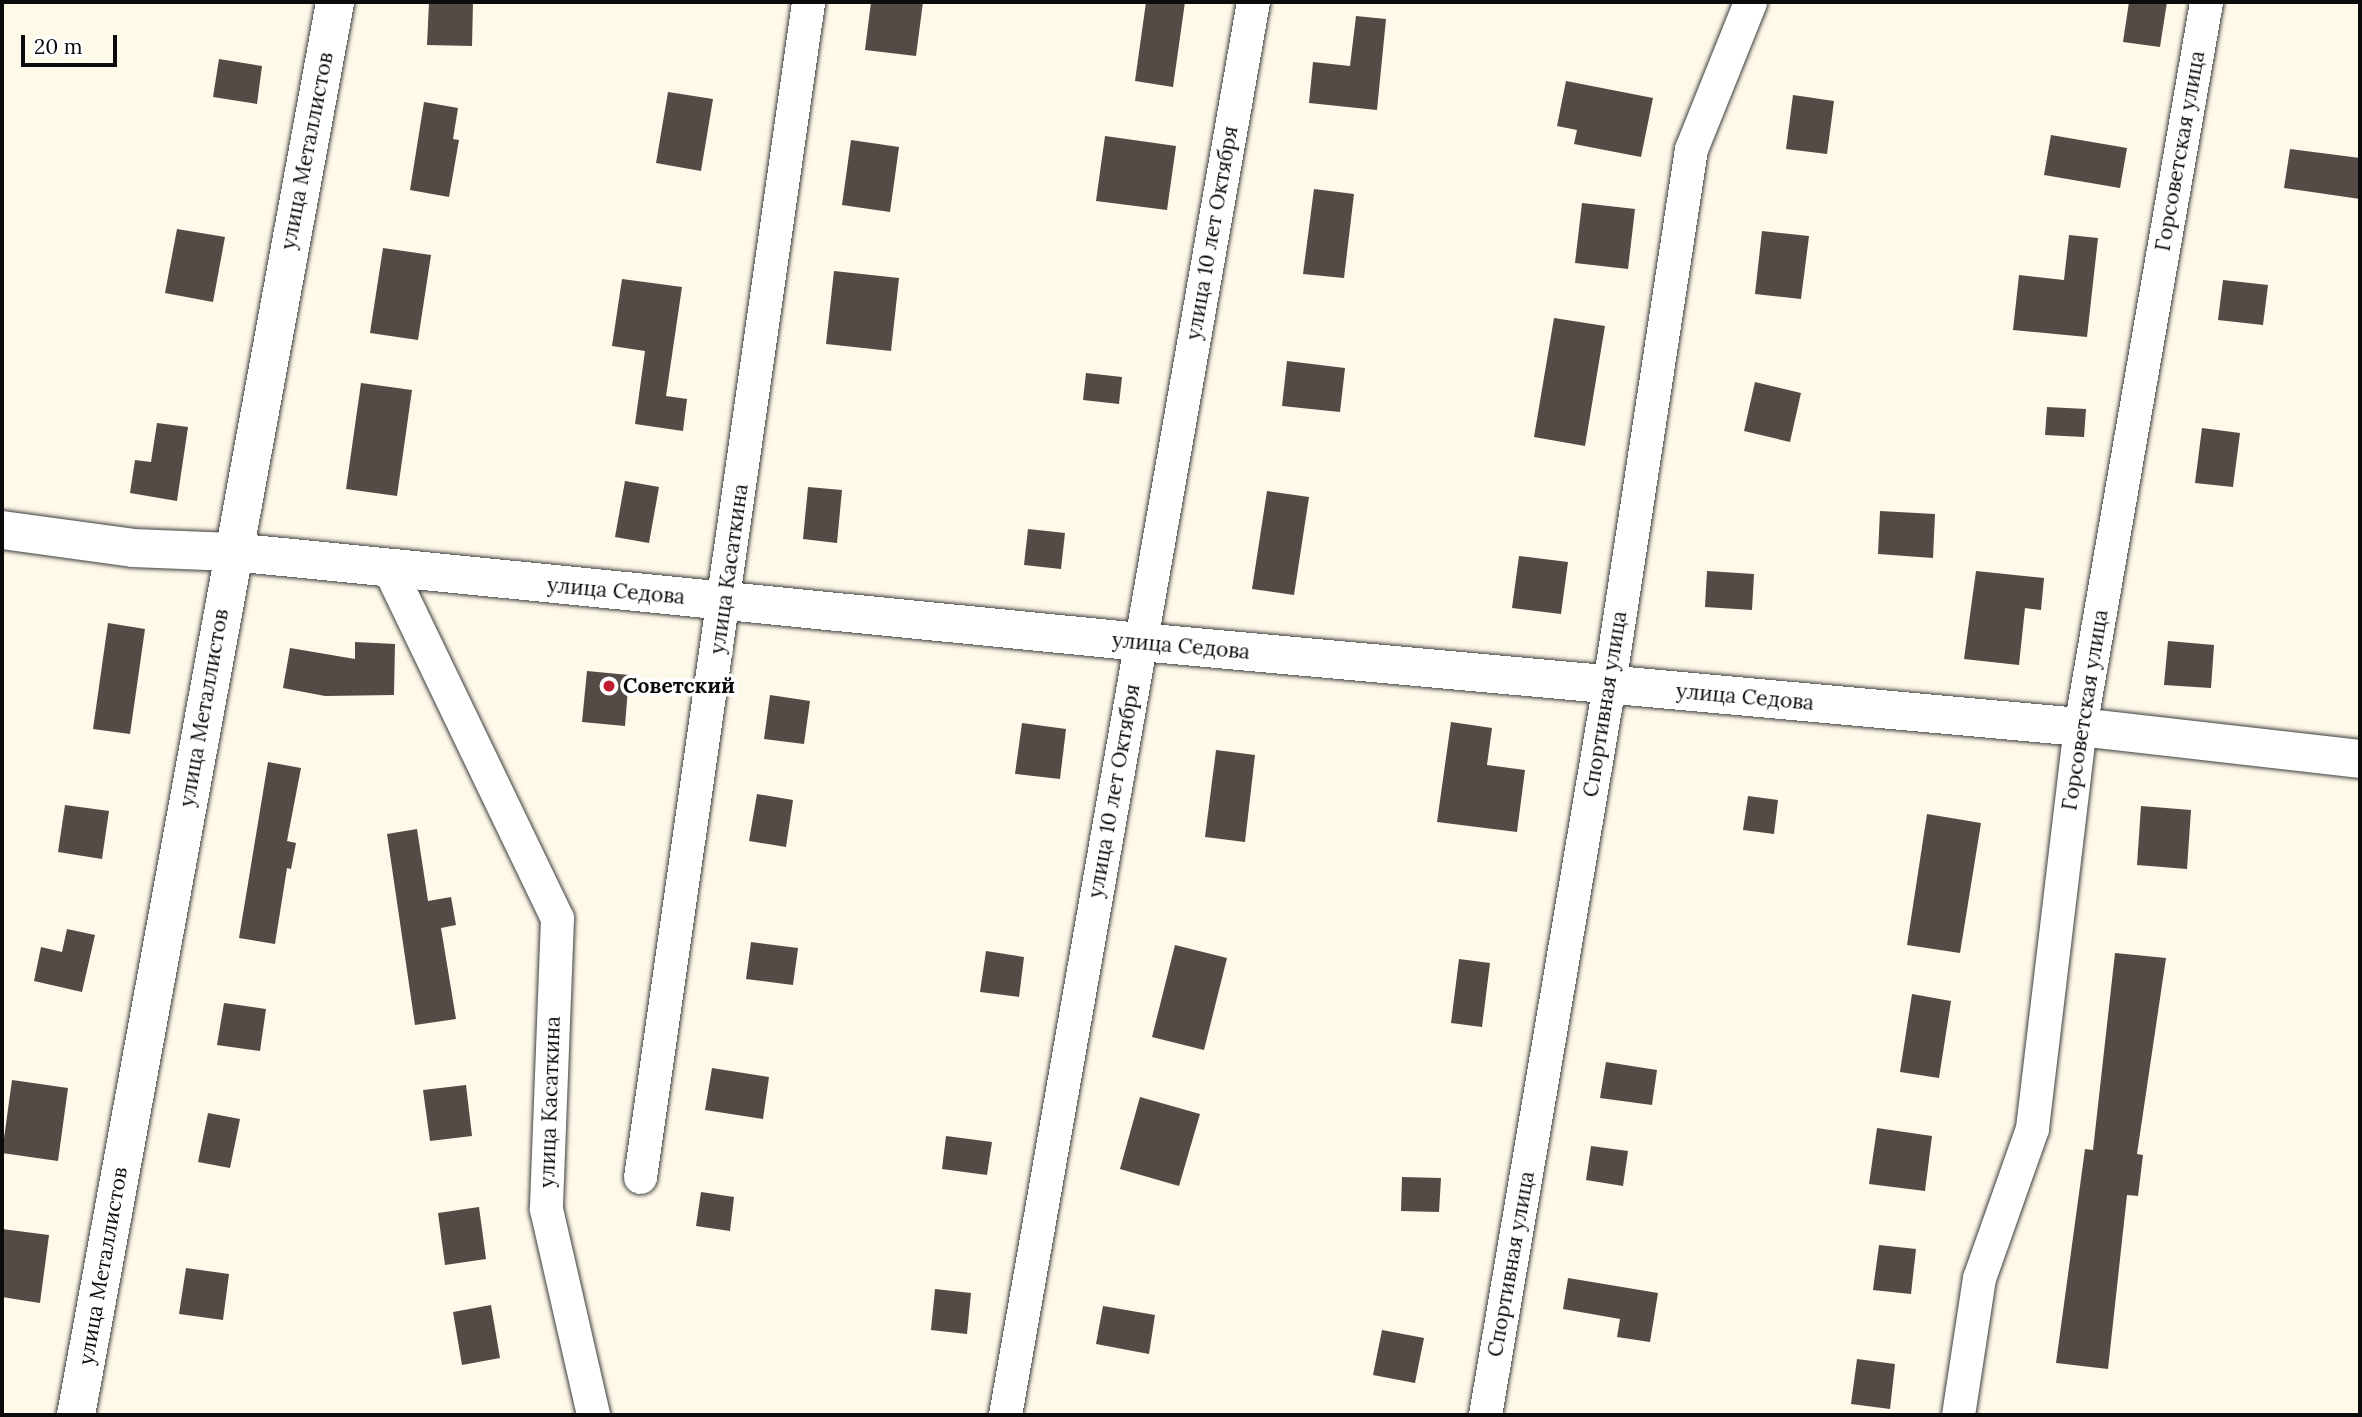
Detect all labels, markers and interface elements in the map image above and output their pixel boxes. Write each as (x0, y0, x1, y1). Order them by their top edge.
scale bar (24, 21, 121, 65)
text: 20 m (34, 33, 83, 60)
street label: Горсоветская улица (2150, 49, 2210, 253)
street label: улица Металлистов (275, 50, 339, 252)
street label: улица 10 лет Октября (1181, 124, 1243, 342)
street label: улица Касаткина (705, 482, 753, 656)
street label: улица Седова (546, 572, 686, 610)
street label: улица Металлистов (174, 607, 234, 809)
street label: Горсоветская улица (2057, 608, 2113, 812)
street label: Спортивная улица (1578, 609, 1632, 799)
street label: улица Седова (1111, 627, 1251, 665)
place label: Советский (623, 673, 735, 699)
marker: Советский (601, 678, 617, 694)
street label: улица Седова (1675, 678, 1815, 716)
street label: улица 10 лет Октября (1083, 682, 1145, 900)
street label: улица Касаткина (534, 1016, 566, 1188)
street label: улица Металлистов (73, 1165, 133, 1367)
street label: Спортивная улица (1482, 1169, 1540, 1359)

